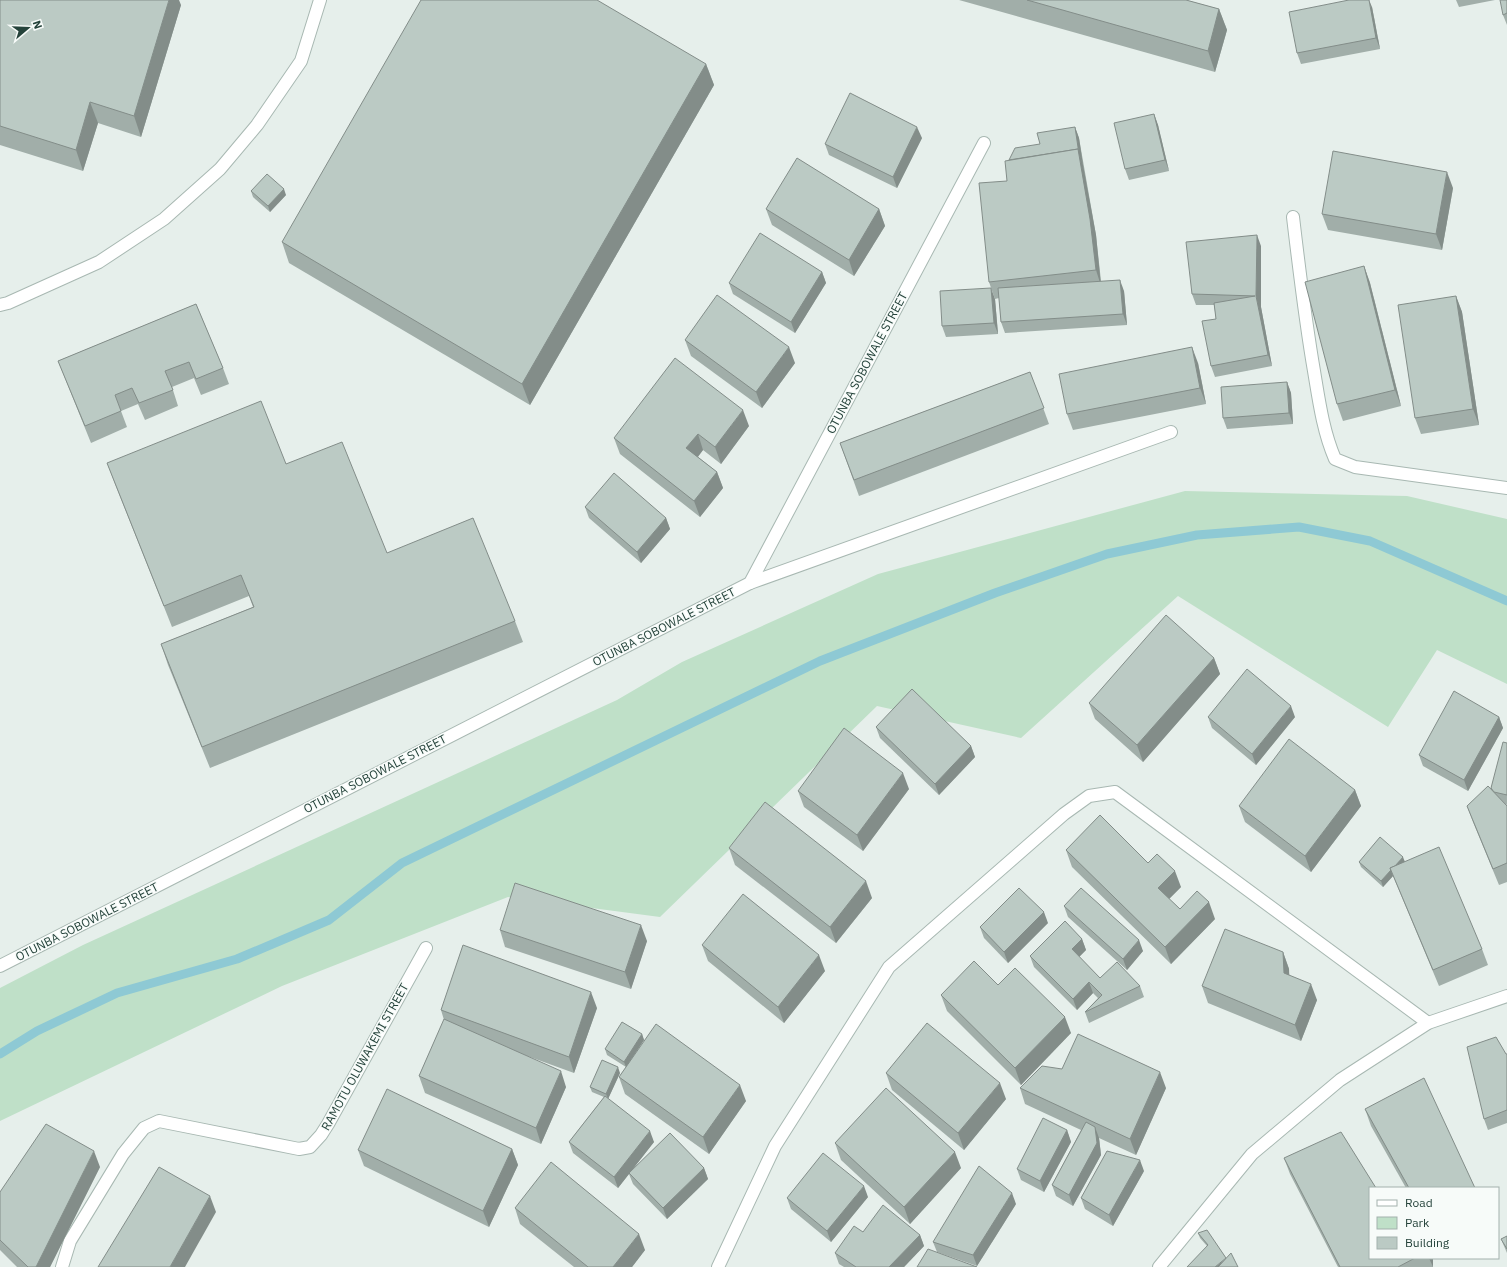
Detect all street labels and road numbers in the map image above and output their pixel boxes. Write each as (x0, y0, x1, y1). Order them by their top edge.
street label: OTUNBA SOBOWALE STREET (823, 289, 910, 436)
street label: OTUNBA SOBOWALE STREET (590, 584, 738, 669)
street label: OTUNBA SOBOWALE STREET (301, 731, 449, 816)
street label: OTUNBA SOBOWALE STREET (13, 879, 161, 964)
street label: RAMOTU OLUWAKEMI STREET (318, 980, 411, 1133)

